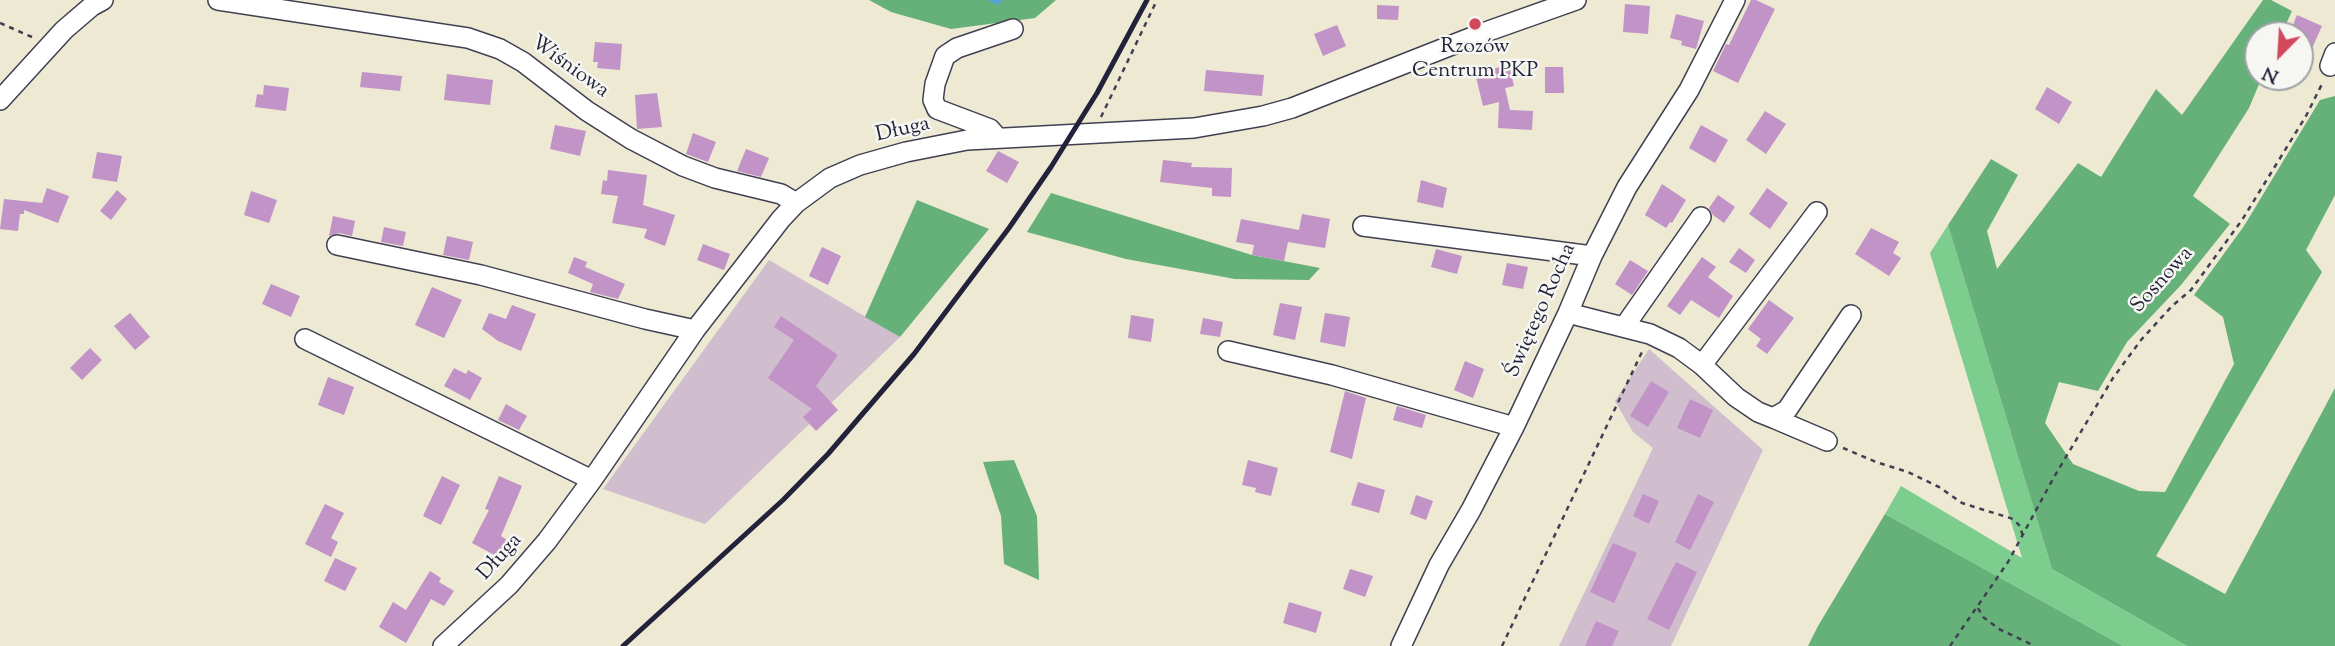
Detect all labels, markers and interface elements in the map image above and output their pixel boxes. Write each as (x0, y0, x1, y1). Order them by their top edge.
marker: Rzozów Centrum PKP (1467, 16, 1483, 32)
north arrow (2244, 21, 2314, 91)
street label: Wiśniowa (525, 31, 613, 105)
place label: Rzozów Centrum PKP (1412, 35, 1538, 85)
text: N (2259, 58, 2283, 89)
street label: Długa (874, 113, 932, 149)
street label: Świętego Rocha (1501, 240, 1583, 382)
street label: Sosnowa (2127, 243, 2199, 319)
street label: Długa (473, 529, 529, 587)

